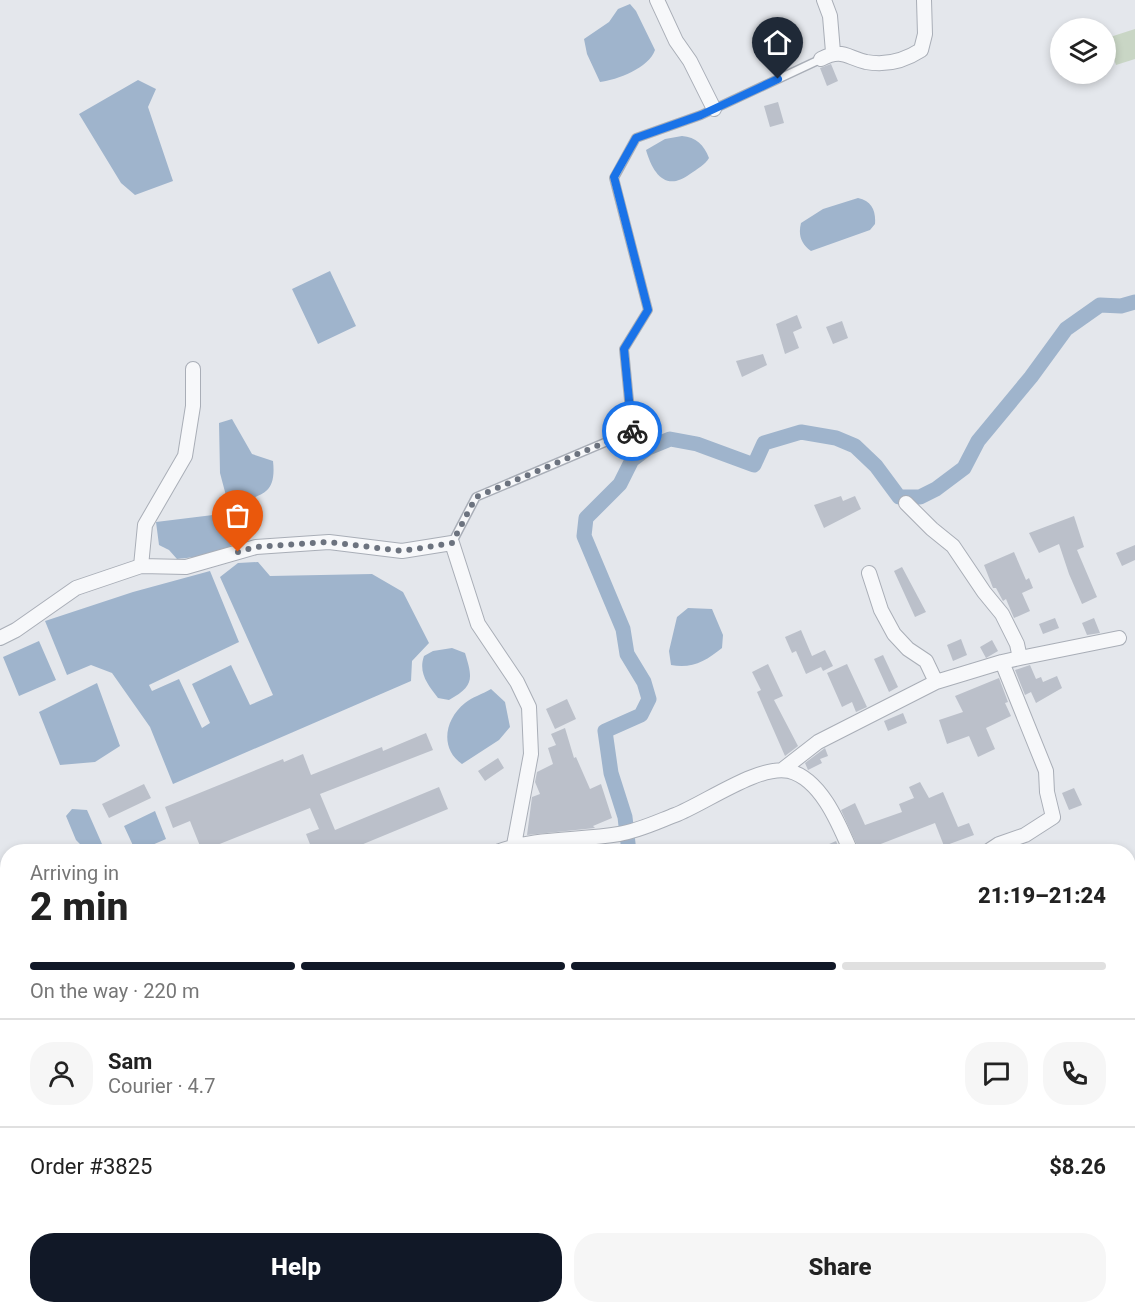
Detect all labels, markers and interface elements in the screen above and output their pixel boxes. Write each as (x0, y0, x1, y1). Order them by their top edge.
pin (752, 17, 803, 79)
map controls (1050, 18, 1116, 84)
button: layers (1050, 18, 1116, 84)
icon: home (761, 26, 794, 59)
courier (602, 401, 662, 461)
icon: bike (616, 415, 649, 448)
pin (212, 490, 263, 552)
icon: bag (221, 499, 254, 532)
text: Arriving in (30, 861, 119, 885)
text: 21:19–21:24 (978, 883, 1106, 908)
text: 2 min (30, 884, 128, 930)
text: On the way · 220 m (30, 979, 199, 1003)
button: person (30, 1042, 93, 1105)
button: chat (965, 1042, 1028, 1105)
button: phone (1043, 1042, 1106, 1105)
text: Sam (108, 1049, 152, 1074)
text: Courier · 4.7 (108, 1074, 215, 1098)
text: Order #3825 (30, 1154, 152, 1179)
text: $8.26 (1049, 1154, 1106, 1179)
button: Help (30, 1233, 562, 1302)
button: Share (574, 1233, 1106, 1302)

